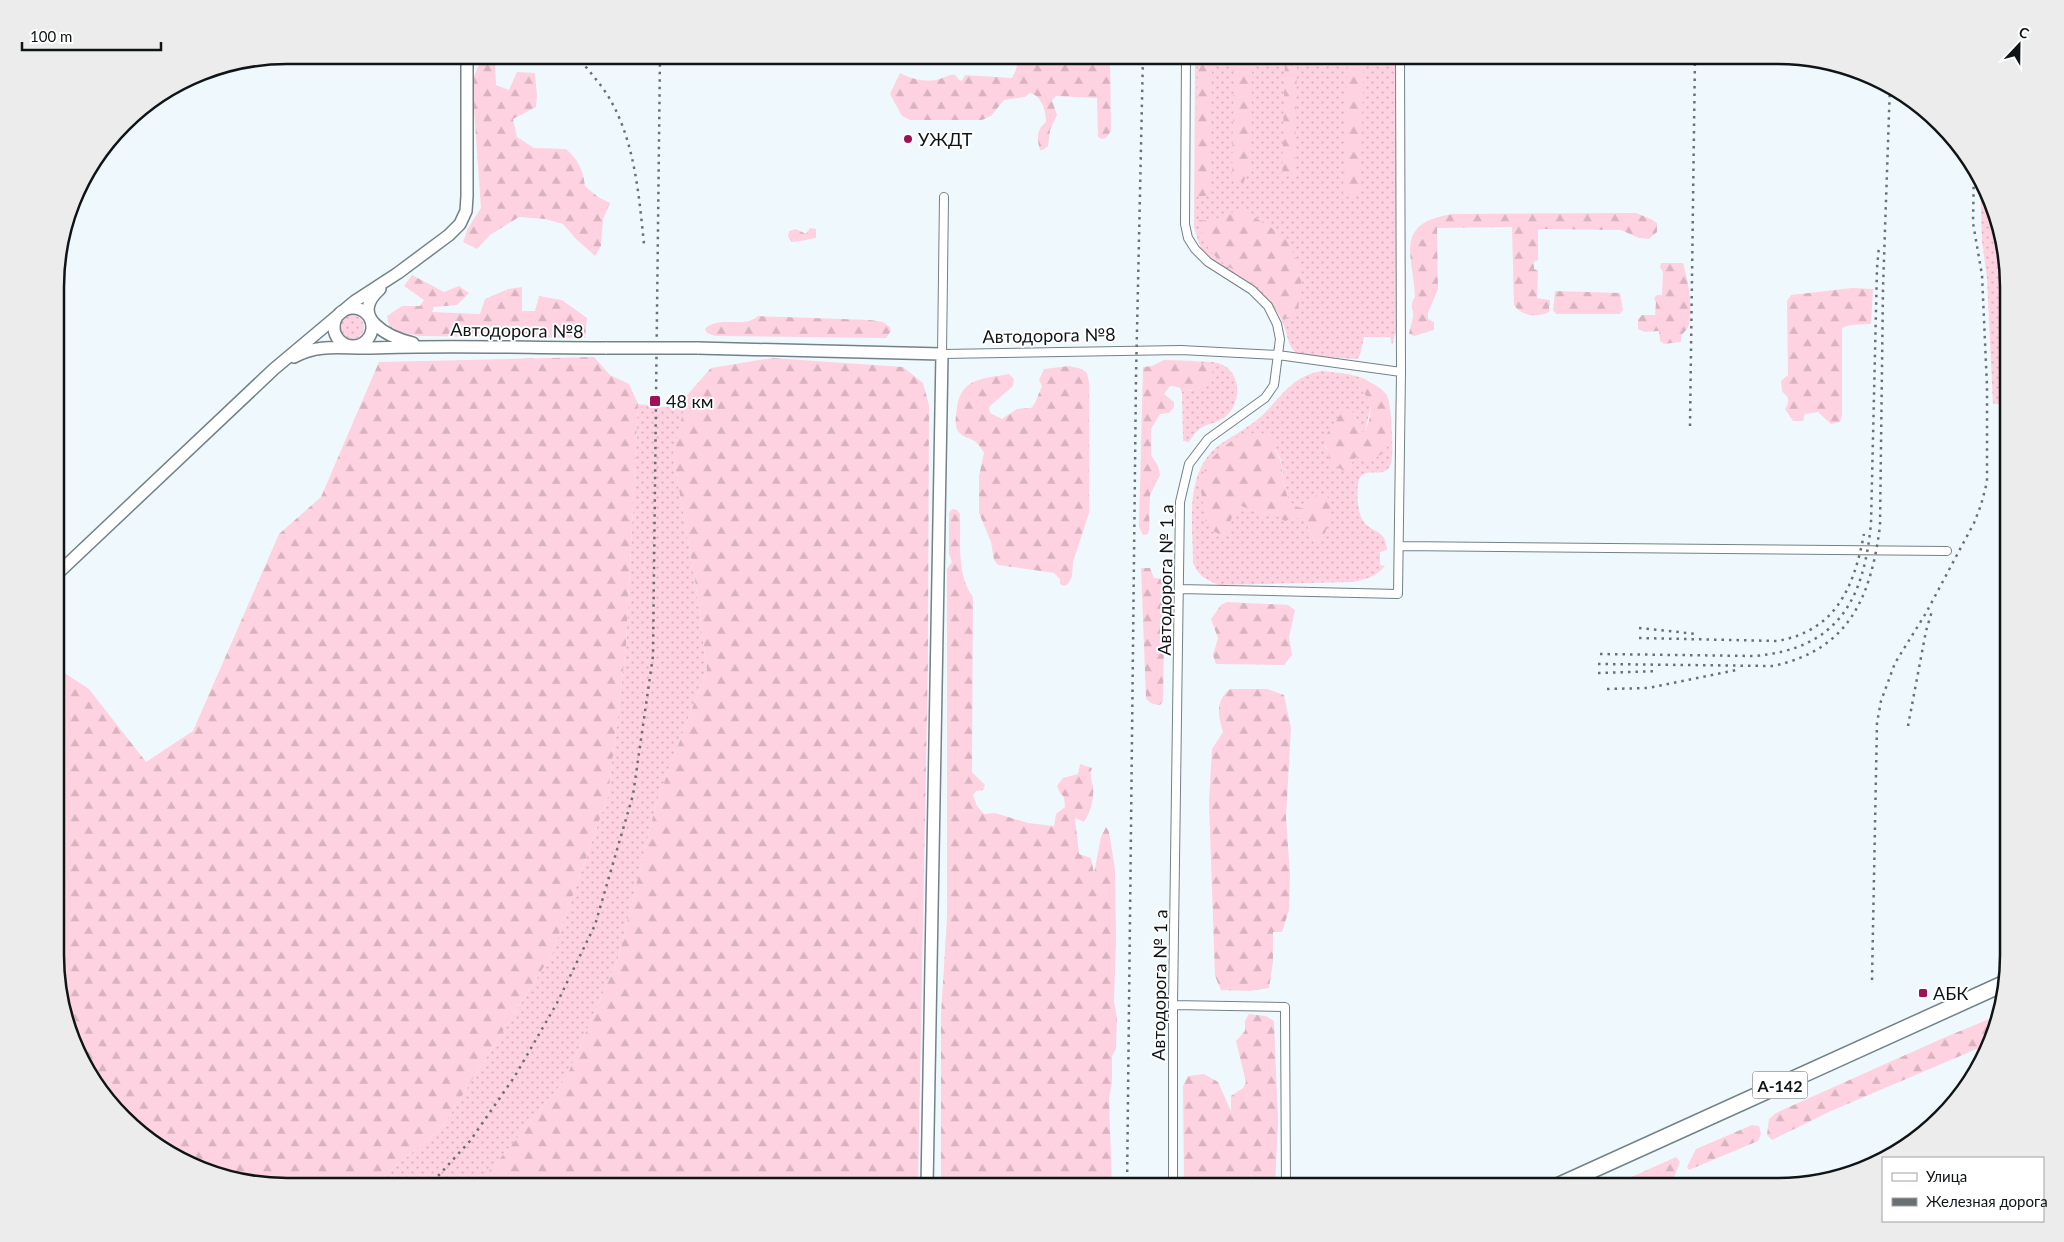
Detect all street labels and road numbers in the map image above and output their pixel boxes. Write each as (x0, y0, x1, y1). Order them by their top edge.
street label: Автодорога №8 (450, 318, 584, 342)
street label: Автодорога №8 (982, 323, 1116, 347)
street label: Автодорога № 1 а (1153, 504, 1177, 656)
street label: Автодорога № 1 а (1147, 909, 1171, 1061)
road number: А-142 (1752, 1072, 1808, 1098)

